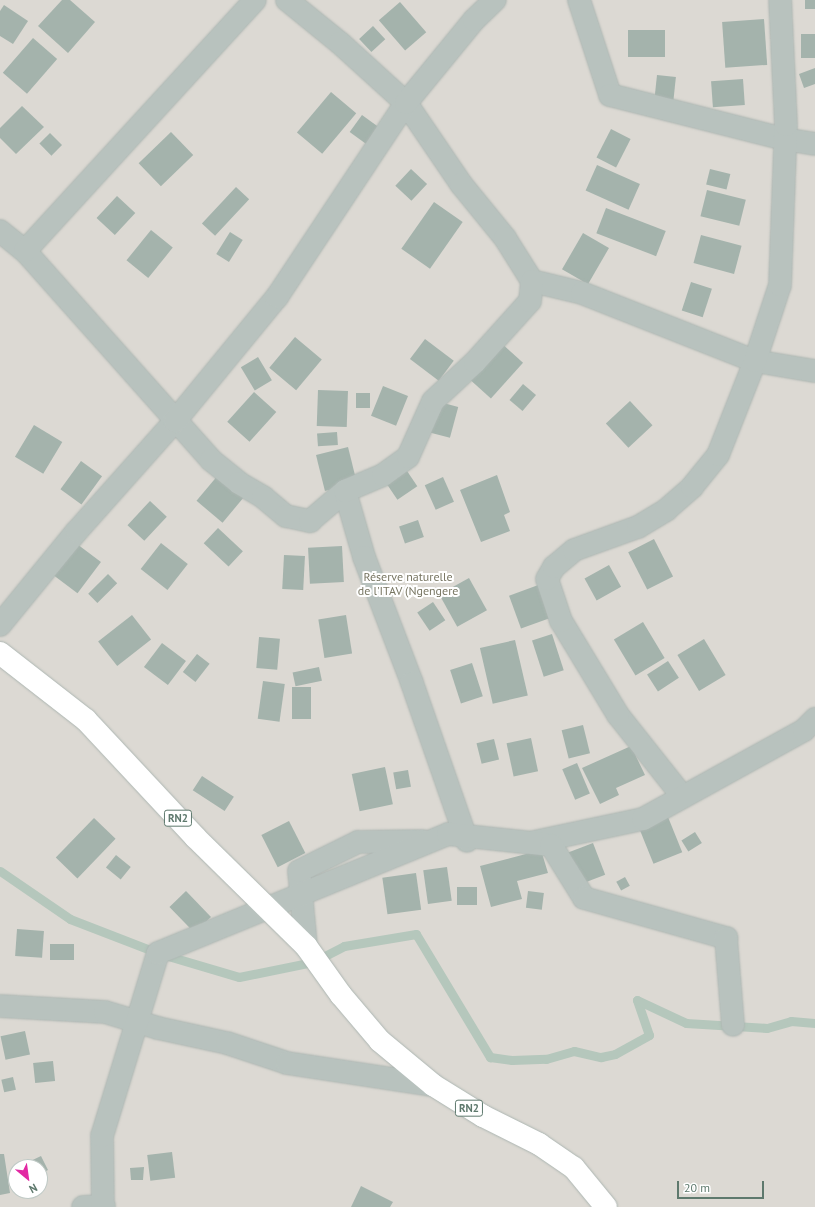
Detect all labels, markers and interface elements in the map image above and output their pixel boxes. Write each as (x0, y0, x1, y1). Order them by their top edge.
park label: Réserve naturelle de l'ITAV (Ngengere (358, 570, 458, 598)
road number: RN2 (163, 809, 193, 827)
road number: RN2 (454, 1099, 484, 1117)
north arrow (8, 1159, 48, 1199)
scale bar (679, 1173, 766, 1199)
text: 20 m (684, 1180, 710, 1195)
text: N (27, 1181, 40, 1196)

